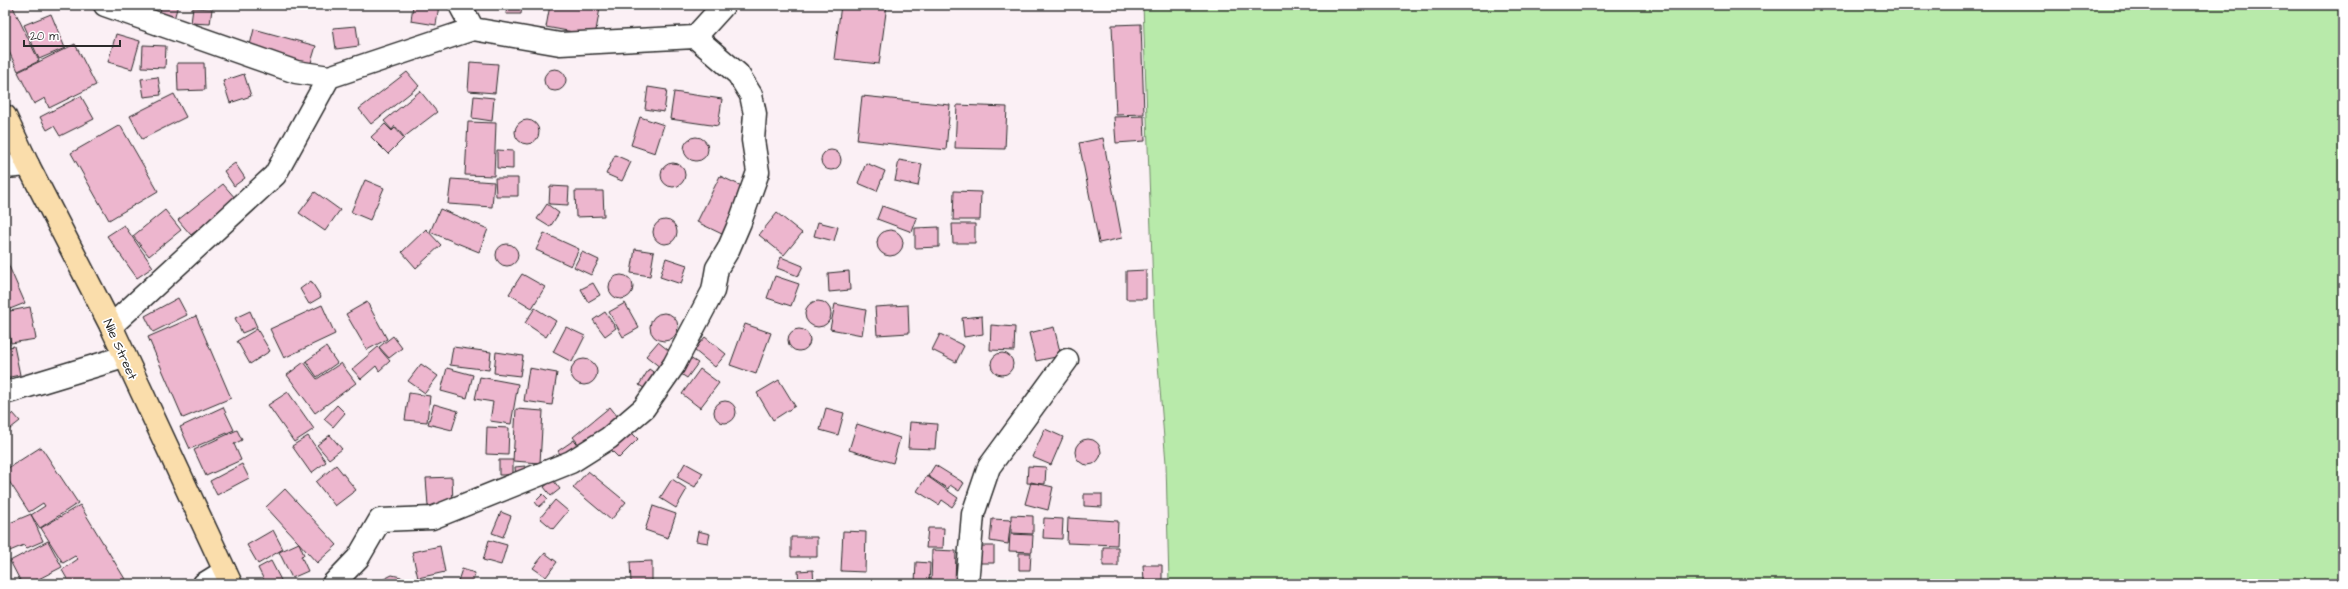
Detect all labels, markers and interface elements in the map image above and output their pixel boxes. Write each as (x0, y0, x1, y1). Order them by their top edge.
scale bar (24, 22, 120, 48)
text: 20 m (30, 28, 59, 45)
street label: Nile Street (99, 316, 142, 383)

